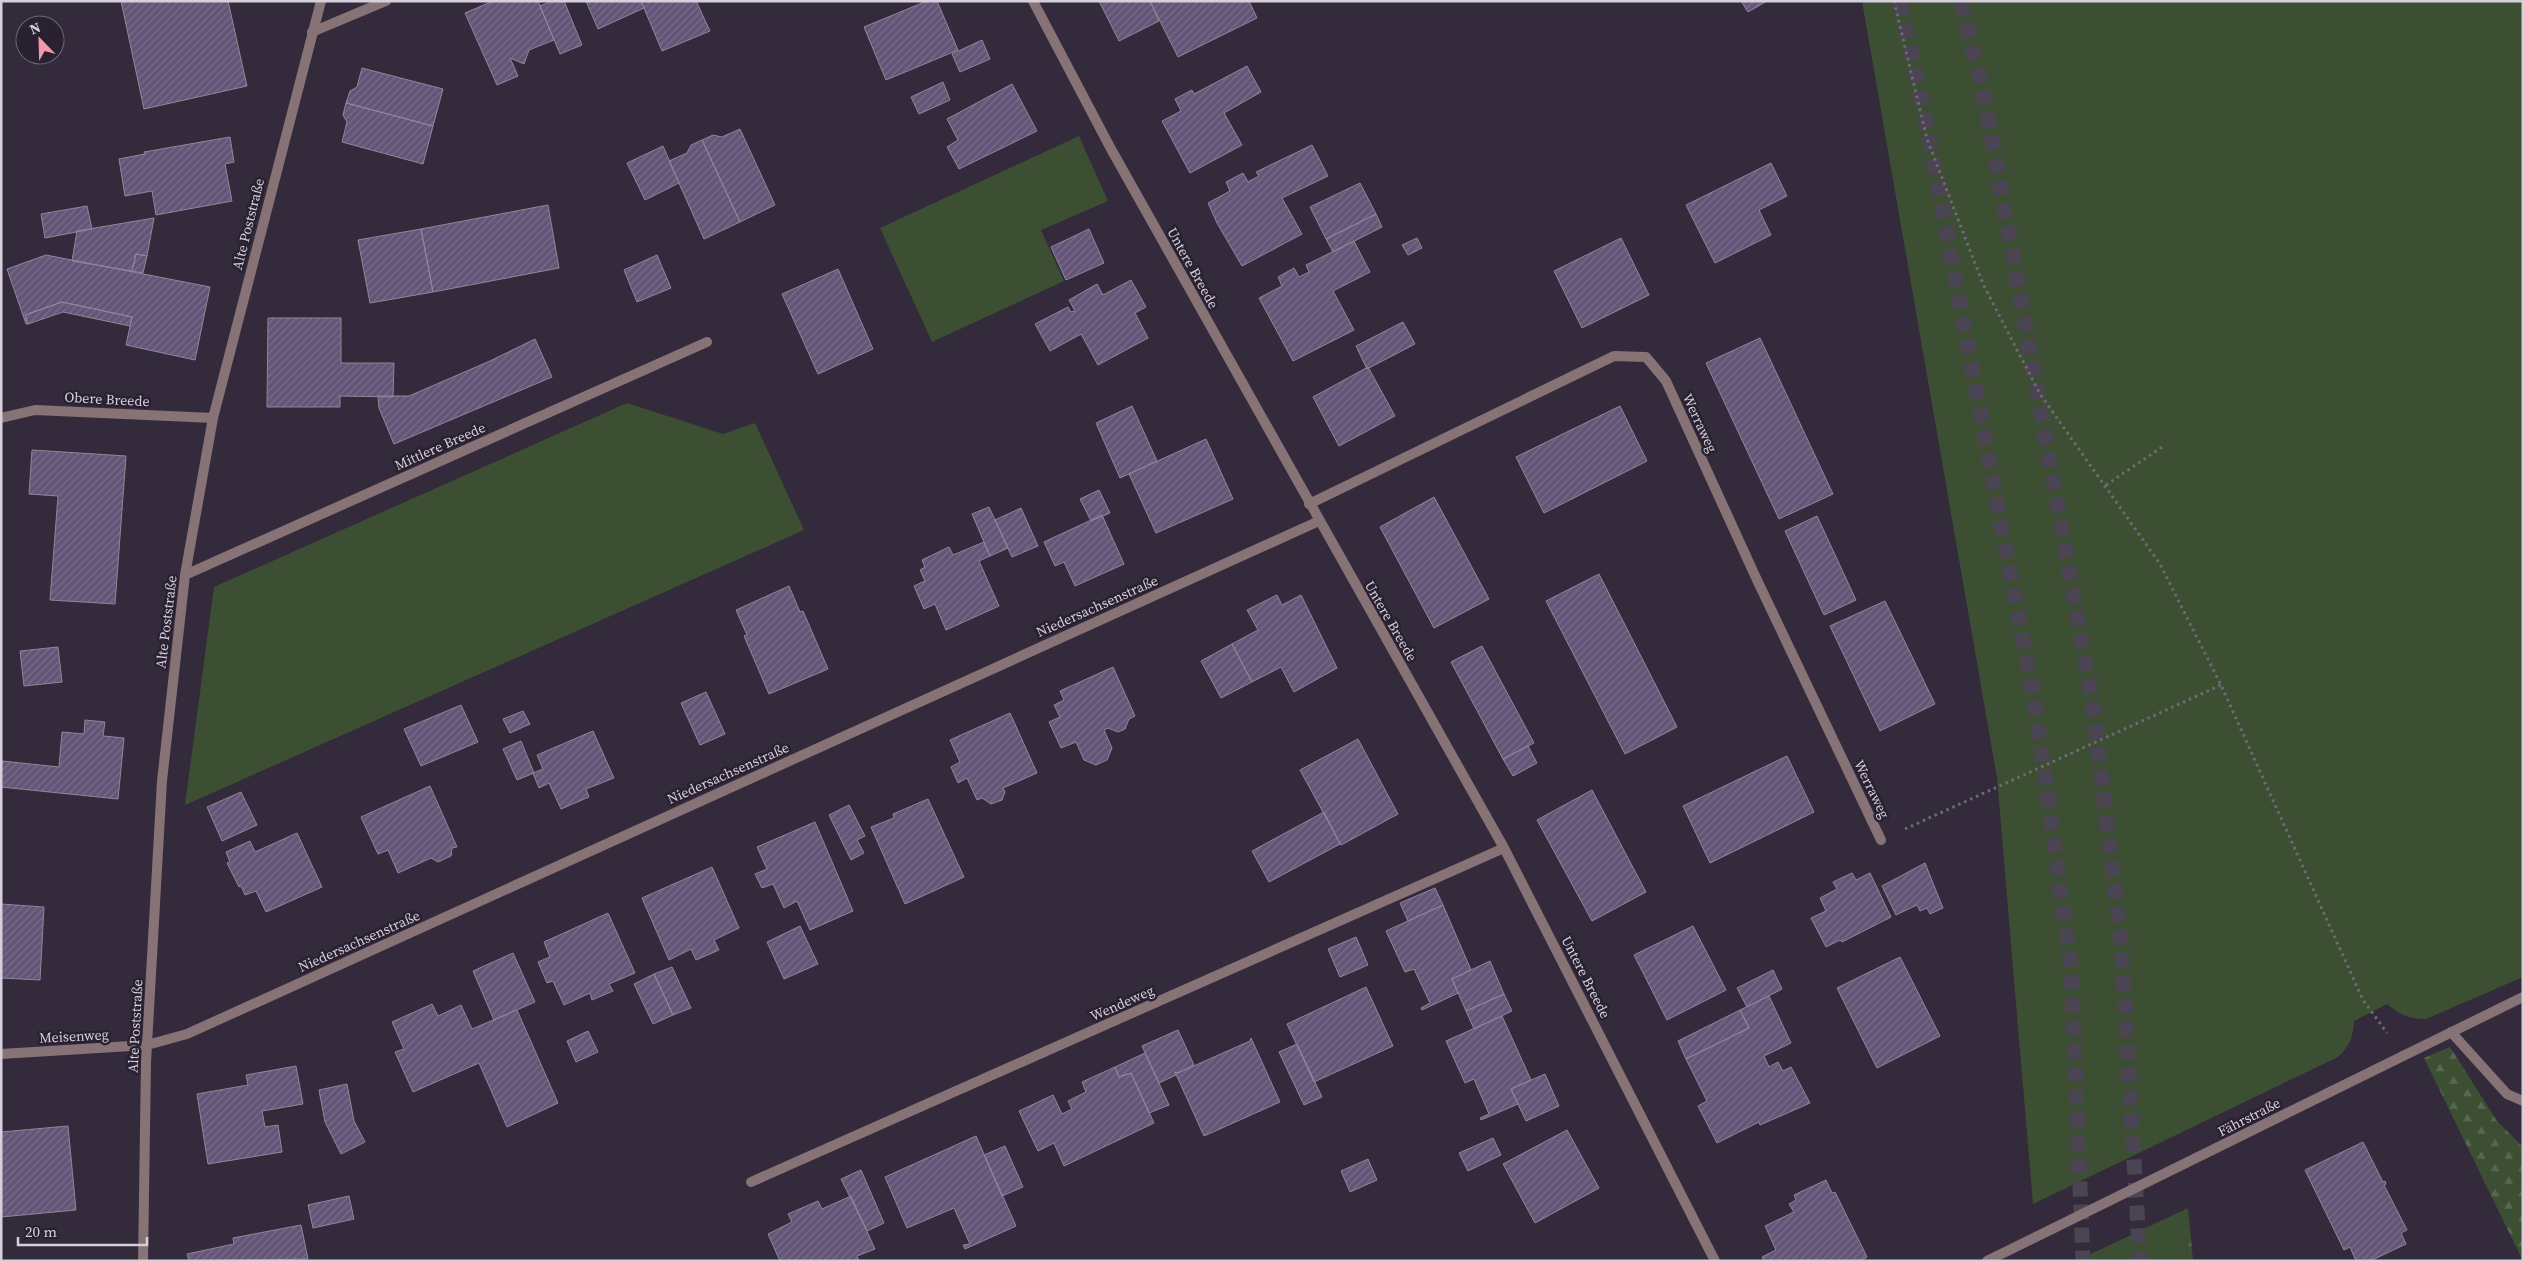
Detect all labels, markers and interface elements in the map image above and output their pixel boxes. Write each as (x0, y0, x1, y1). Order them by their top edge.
north arrow (15, 15, 65, 65)
text: N (26, 17, 44, 39)
street label: Alte Poststraße (227, 176, 269, 272)
street label: Untere Breede (1162, 224, 1224, 312)
street label: Obere Breede (64, 387, 150, 411)
street label: Werraweg (1678, 390, 1722, 456)
street label: Mittlere Breede (391, 417, 489, 475)
street label: Niedersachsenstraße (1033, 570, 1161, 642)
street label: Alte Poststraße (150, 574, 182, 670)
street label: Untere Breede (1360, 577, 1422, 665)
street label: Niedersachsenstraße (664, 737, 792, 809)
street label: Werraweg (1849, 756, 1895, 822)
street label: Niedersachsenstraße (295, 905, 423, 977)
street label: Untere Breede (1557, 932, 1615, 1022)
street label: Alte Poststraße (123, 979, 147, 1073)
street label: Wendeweg (1087, 980, 1157, 1026)
street label: Meisenweg (39, 1024, 109, 1048)
street label: Fährstraße (2214, 1093, 2284, 1141)
scale bar (18, 1214, 146, 1246)
text: 20 m (25, 1221, 57, 1242)

